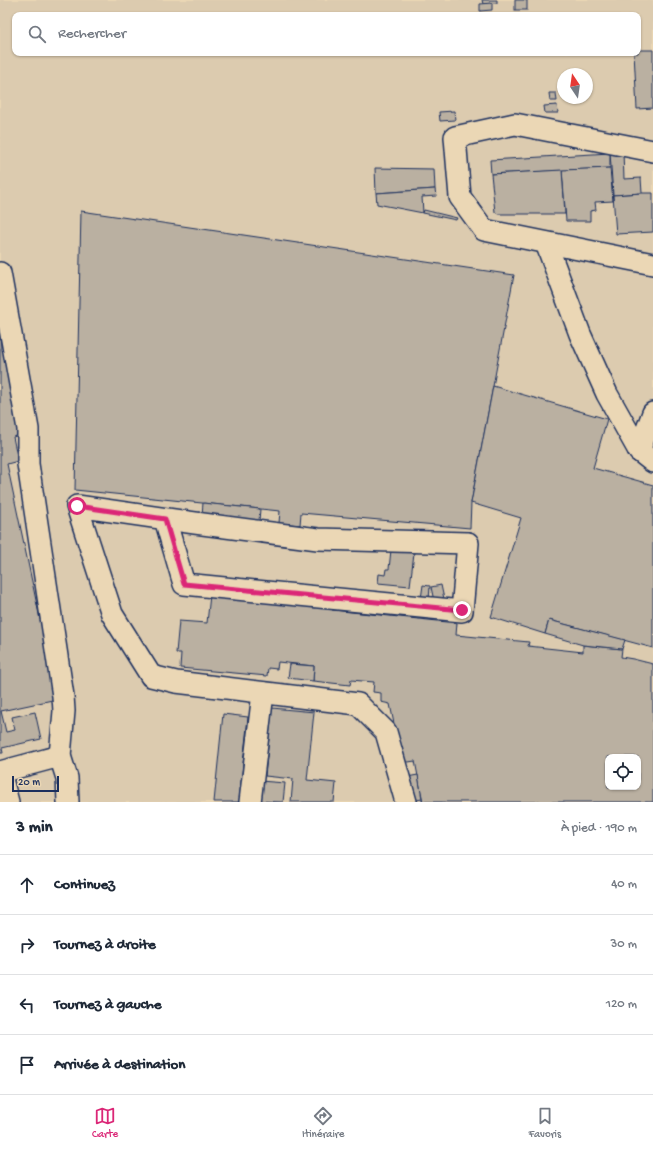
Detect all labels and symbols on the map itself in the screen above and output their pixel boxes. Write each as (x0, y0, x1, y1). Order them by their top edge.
north arrow (557, 68, 593, 104)
route start (68, 497, 86, 515)
route end (453, 601, 471, 619)
scale bar (12, 774, 59, 793)

